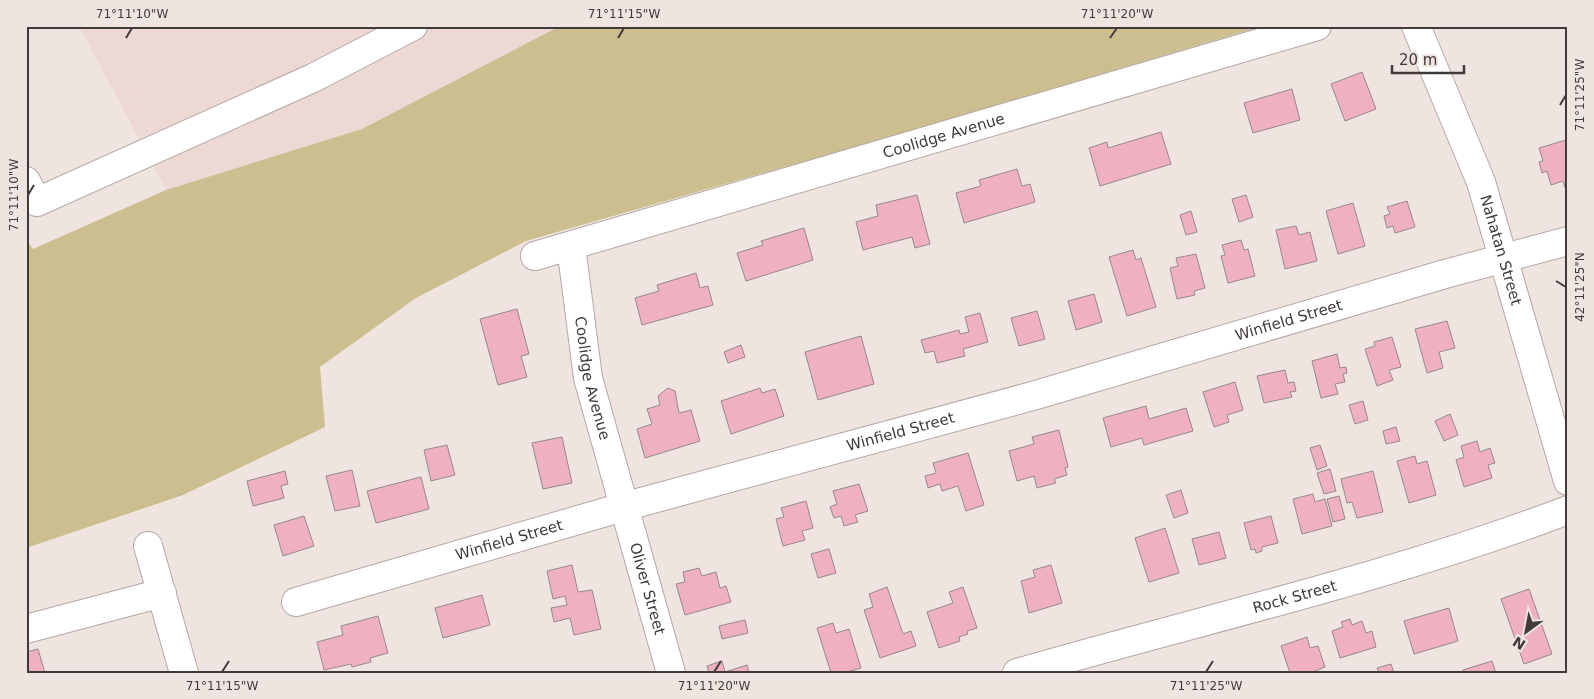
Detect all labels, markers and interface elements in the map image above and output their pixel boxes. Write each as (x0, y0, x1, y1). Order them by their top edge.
text: 71°11'10"W (96, 7, 168, 21)
text: 71°11'15"W (588, 7, 660, 21)
text: 71°11'20"W (1081, 7, 1153, 21)
scale bar (1392, 42, 1464, 74)
text: 20 m (1399, 51, 1437, 69)
text: 71°11'25"W (1573, 59, 1587, 131)
street label: Coolidge Avenue (881, 109, 1007, 162)
text: 71°11'10"W (7, 159, 21, 231)
street label: Nahatan Street (1476, 193, 1525, 308)
text: 42°11'25"N (1573, 252, 1587, 322)
street label: Winfield Street (1233, 296, 1345, 345)
street label: Coolidge Avenue (571, 315, 614, 442)
street label: Winfield Street (845, 409, 956, 455)
street label: Winfield Street (453, 516, 565, 564)
street label: Oliver Street (626, 541, 669, 637)
street label: Rock Street (1251, 577, 1339, 617)
north arrow (1502, 606, 1552, 656)
text: N (1510, 633, 1528, 653)
text: 71°11'15"W (186, 679, 258, 693)
text: 71°11'20"W (678, 679, 750, 693)
text: 71°11'25"W (1170, 679, 1242, 693)

